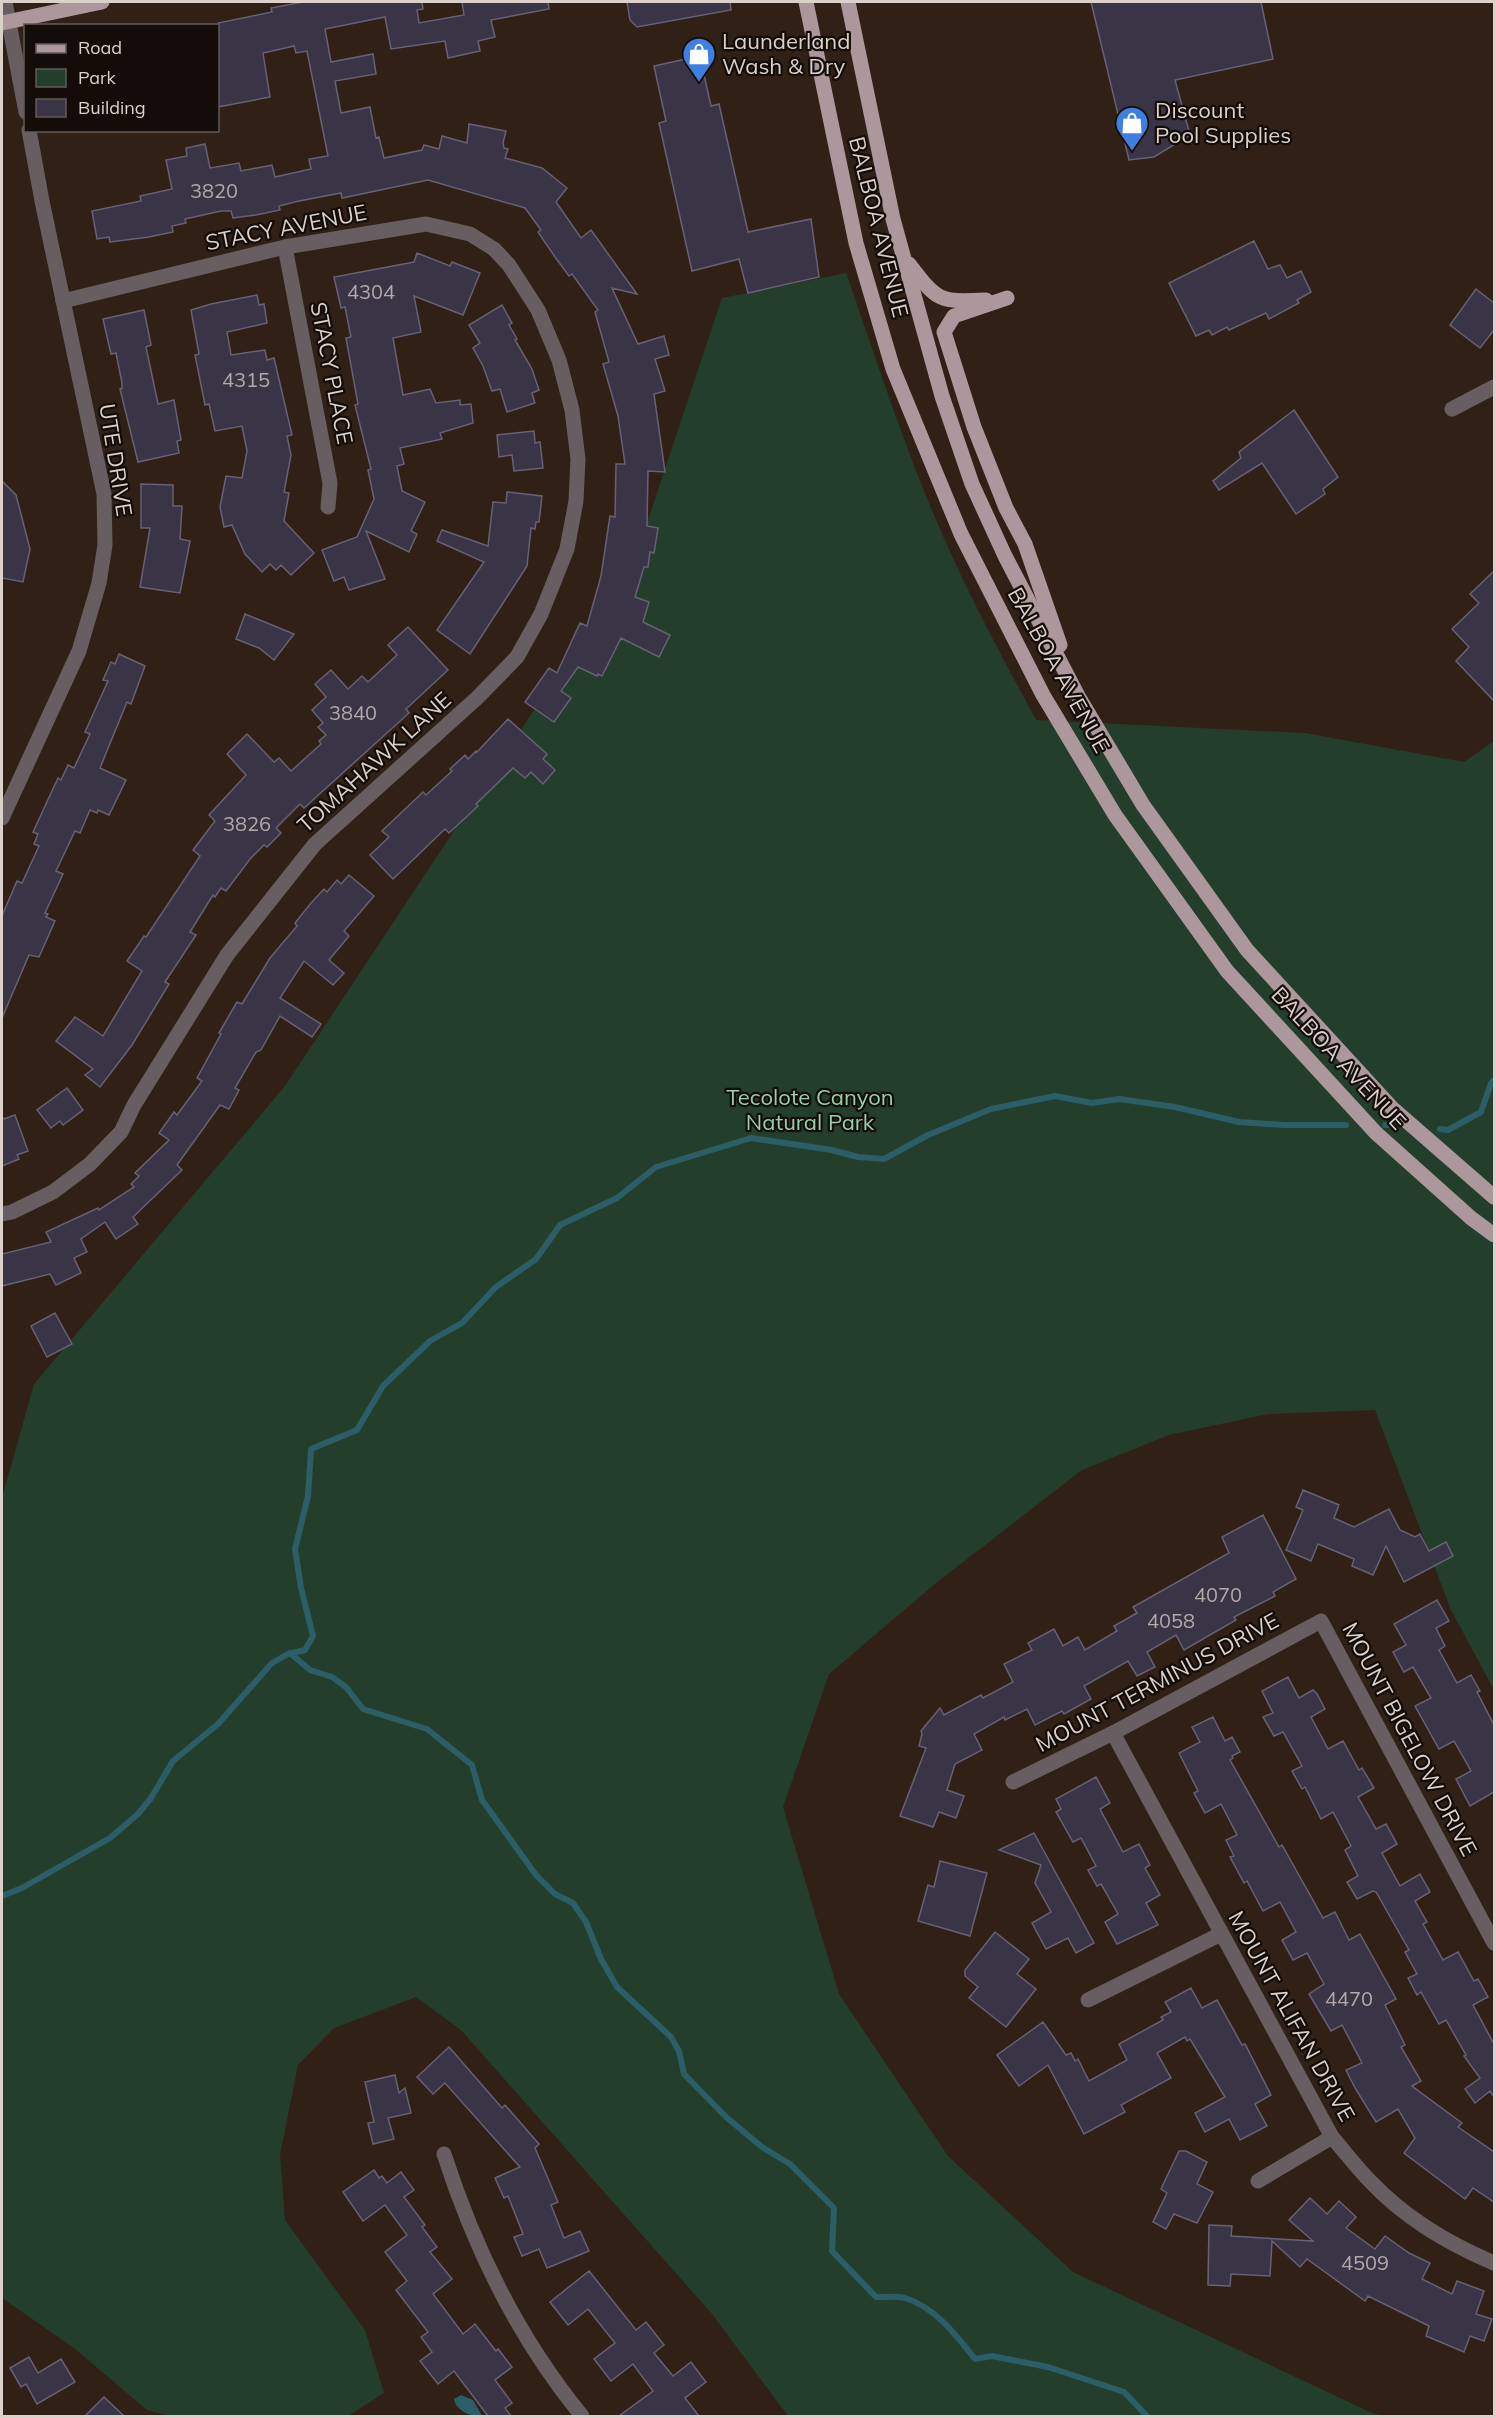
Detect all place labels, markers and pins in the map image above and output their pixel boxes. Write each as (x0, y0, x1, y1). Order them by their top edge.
place label: Launderland Wash & Dry (722, 27, 850, 80)
shop icon: Launderland Wash & Dry (681, 36, 717, 83)
place label: Discount Pool Supplies (1155, 96, 1291, 149)
shop icon: Discount Pool Supplies (1114, 105, 1150, 152)

